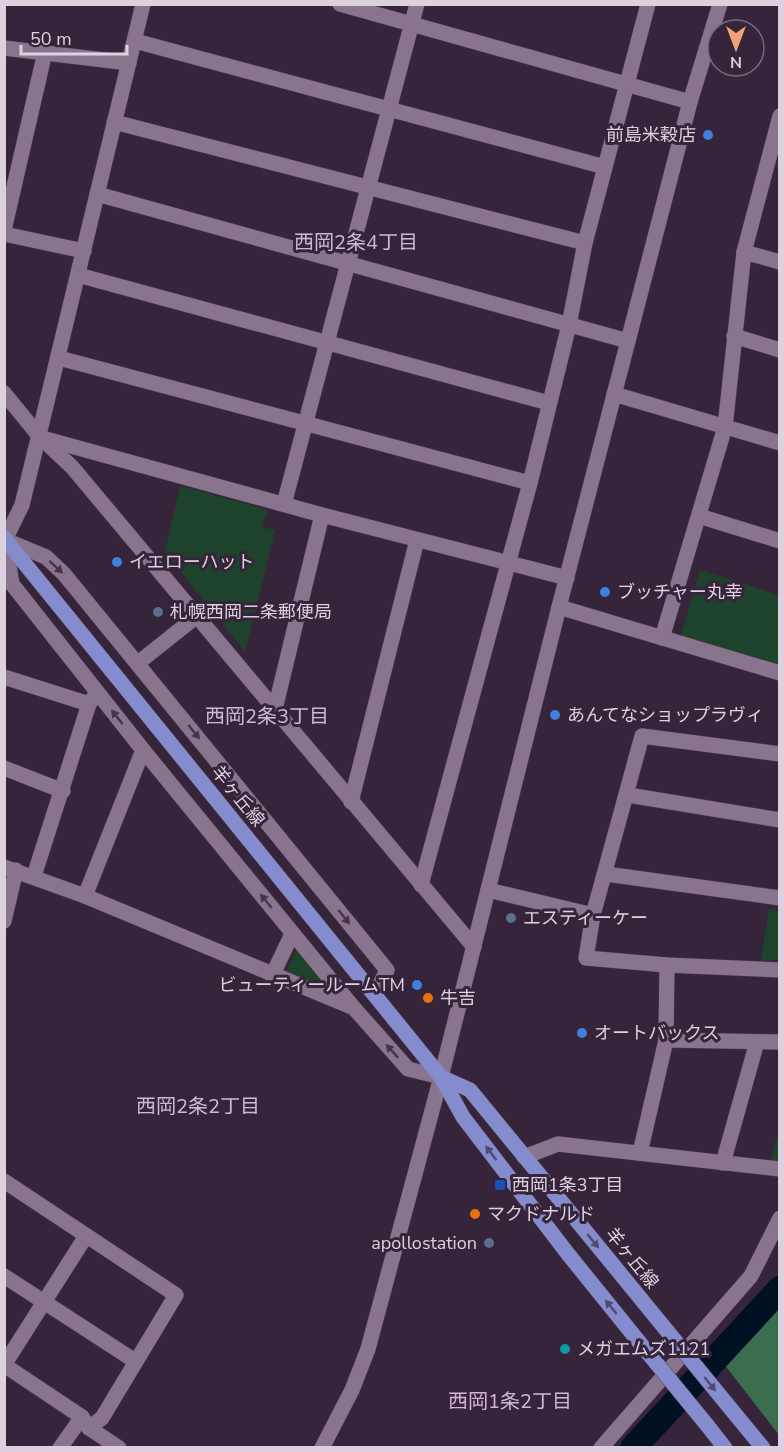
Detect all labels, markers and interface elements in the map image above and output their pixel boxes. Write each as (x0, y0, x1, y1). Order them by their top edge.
scale bar (21, 18, 128, 56)
north arrow (706, 18, 766, 78)
text: 50 m (30, 27, 72, 51)
text: N (730, 51, 742, 73)
place label: 前島米穀店 (606, 123, 696, 147)
marker: 前島米穀店 (701, 128, 715, 142)
district label: 西岡2条4丁目 (294, 229, 418, 256)
place label: イエローハット (129, 550, 254, 574)
marker: イエローハット (110, 555, 124, 569)
one-way arrow (49, 559, 63, 573)
place label: ブッチャー丸幸 (617, 580, 743, 604)
marker: ブッチャー丸幸 (598, 585, 612, 599)
place label: 札幌西岡二条郵便局 (170, 600, 332, 624)
marker: 札幌西岡二条郵便局 (151, 605, 165, 619)
district label: 西岡2条3丁目 (205, 703, 329, 730)
place label: あんてなショップラヴィ (567, 703, 764, 727)
marker: あんてなショップラヴィ (548, 708, 562, 722)
one-way arrow (110, 709, 123, 725)
one-way arrow (188, 725, 200, 740)
street label: 羊ヶ丘線 (206, 760, 270, 832)
one-way arrow (260, 894, 273, 909)
place label: エスティーケー (523, 906, 648, 930)
one-way arrow (337, 909, 349, 924)
marker: エスティーケー (504, 911, 518, 925)
place label: ビューティールームTM (218, 973, 405, 997)
marker: ビューティールームTM (410, 978, 424, 992)
place label: 牛吉 (440, 986, 476, 1010)
marker: 牛吉 (421, 991, 435, 1005)
place label: オートバックス (594, 1021, 719, 1045)
marker: オートバックス (575, 1026, 589, 1040)
one-way arrow (385, 1043, 399, 1058)
district label: 西岡2条2丁目 (136, 1093, 260, 1120)
one-way arrow (485, 1146, 497, 1162)
place label: 西岡1条3丁目 (512, 1173, 624, 1197)
marker: 西岡1条3丁目 (493, 1178, 507, 1192)
place label: マクドナルド (487, 1202, 595, 1226)
marker: マクドナルド (468, 1207, 482, 1221)
street label: 羊ヶ丘線 (600, 1222, 664, 1294)
place label: apollostation (371, 1231, 477, 1255)
one-way arrow (586, 1233, 599, 1248)
marker: apollostation (482, 1236, 496, 1250)
one-way arrow (605, 1300, 618, 1315)
place label: メガエムズ1121 (577, 1337, 710, 1361)
marker: メガエムズ1121 (558, 1342, 572, 1356)
one-way arrow (703, 1376, 716, 1391)
district label: 西岡1条2丁目 (448, 1388, 572, 1415)

